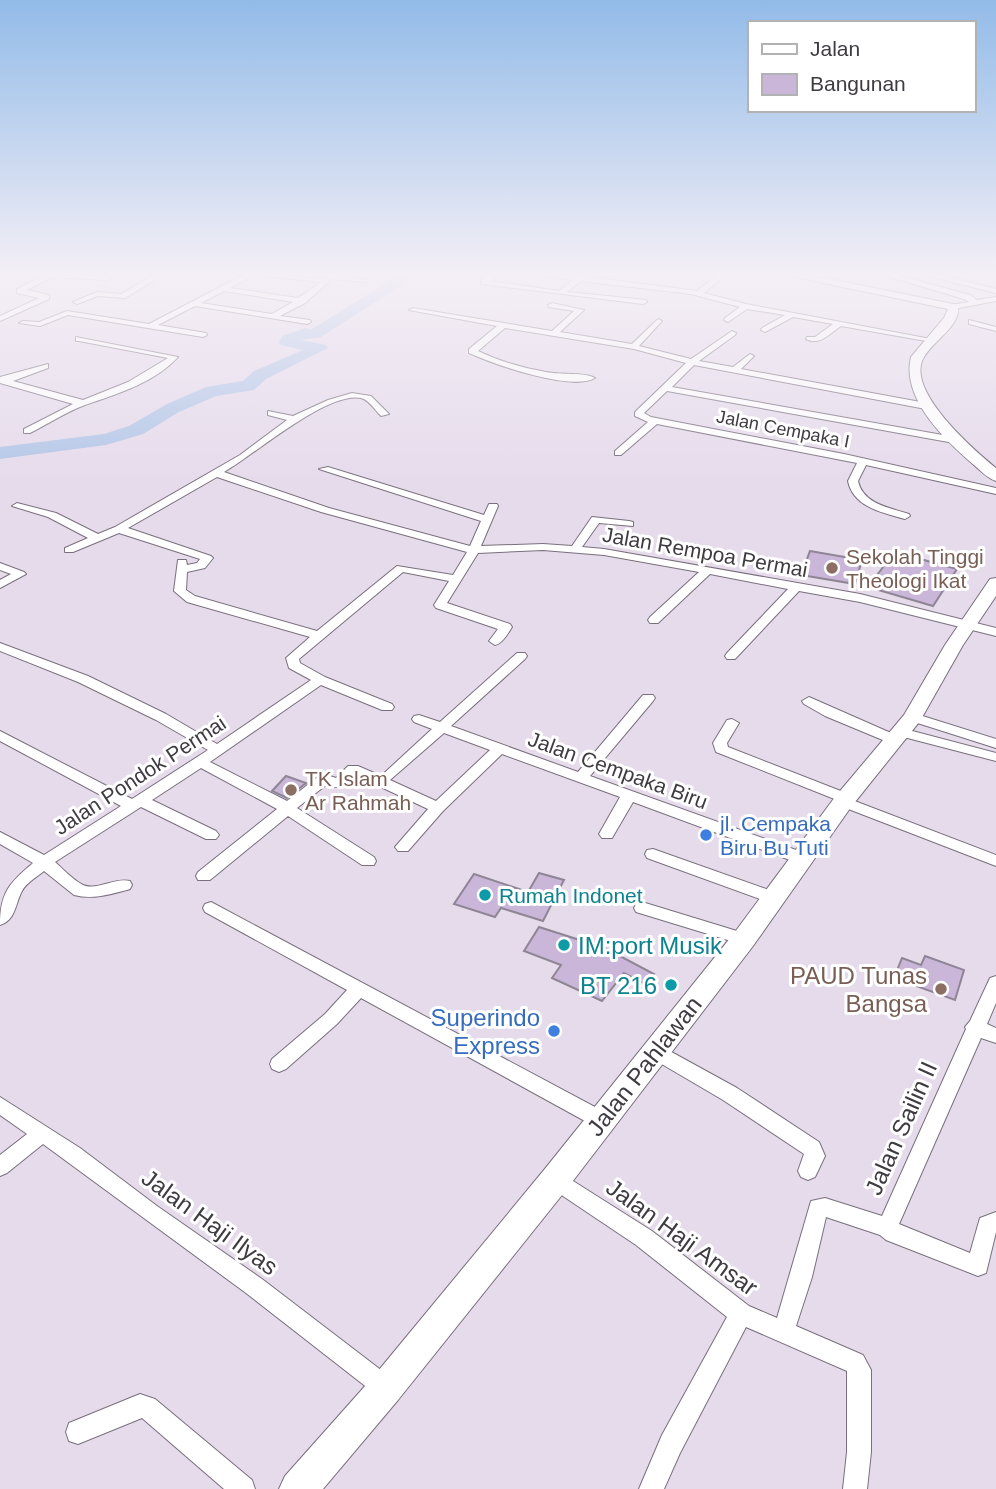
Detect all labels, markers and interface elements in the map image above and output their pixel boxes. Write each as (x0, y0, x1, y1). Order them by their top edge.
legend (748, 21, 975, 112)
text: Jalan (810, 37, 860, 60)
text: Bangunan (810, 72, 906, 95)
street label: Jalan Cempaka I (715, 406, 851, 452)
street label: Jalan Rempoa Permai (601, 523, 809, 581)
place label: Sekolah Tinggi Theologi Ikat (846, 545, 984, 592)
marker: Sekolah Tinggi Theologi Ikat (824, 560, 840, 576)
street label: Jalan Pondok Permai (50, 711, 230, 839)
street label: Jalan Cempaka Biru (525, 727, 711, 813)
place label: TK Islam Ar Rahmah (305, 767, 411, 814)
marker: TK Islam Ar Rahmah (283, 782, 299, 798)
place label: jl. Cempaka Biru Bu Tuti (719, 812, 831, 859)
marker: jl. Cempaka Biru Bu Tuti (698, 827, 714, 843)
place label: Rumah Indonet (499, 884, 643, 907)
marker: Rumah Indonet (477, 887, 493, 903)
place label: IM:port Musik (578, 932, 723, 959)
marker: IM:port Musik (556, 937, 572, 953)
place label: PAUD Tunas Bangsa (790, 962, 928, 1017)
place label: BT 216 (580, 972, 657, 999)
marker: BT 216 (663, 977, 679, 993)
marker: PAUD Tunas Bangsa (933, 981, 949, 997)
street label: Jalan Pahlawan (581, 991, 707, 1141)
place label: Superindo Express (431, 1004, 540, 1059)
marker: Superindo Express (546, 1023, 562, 1039)
street label: Jalan Sailin II (860, 1057, 942, 1199)
street label: Jalan Haji Ilyas (137, 1164, 283, 1280)
street label: Jalan Haji Amsar (601, 1173, 763, 1301)

